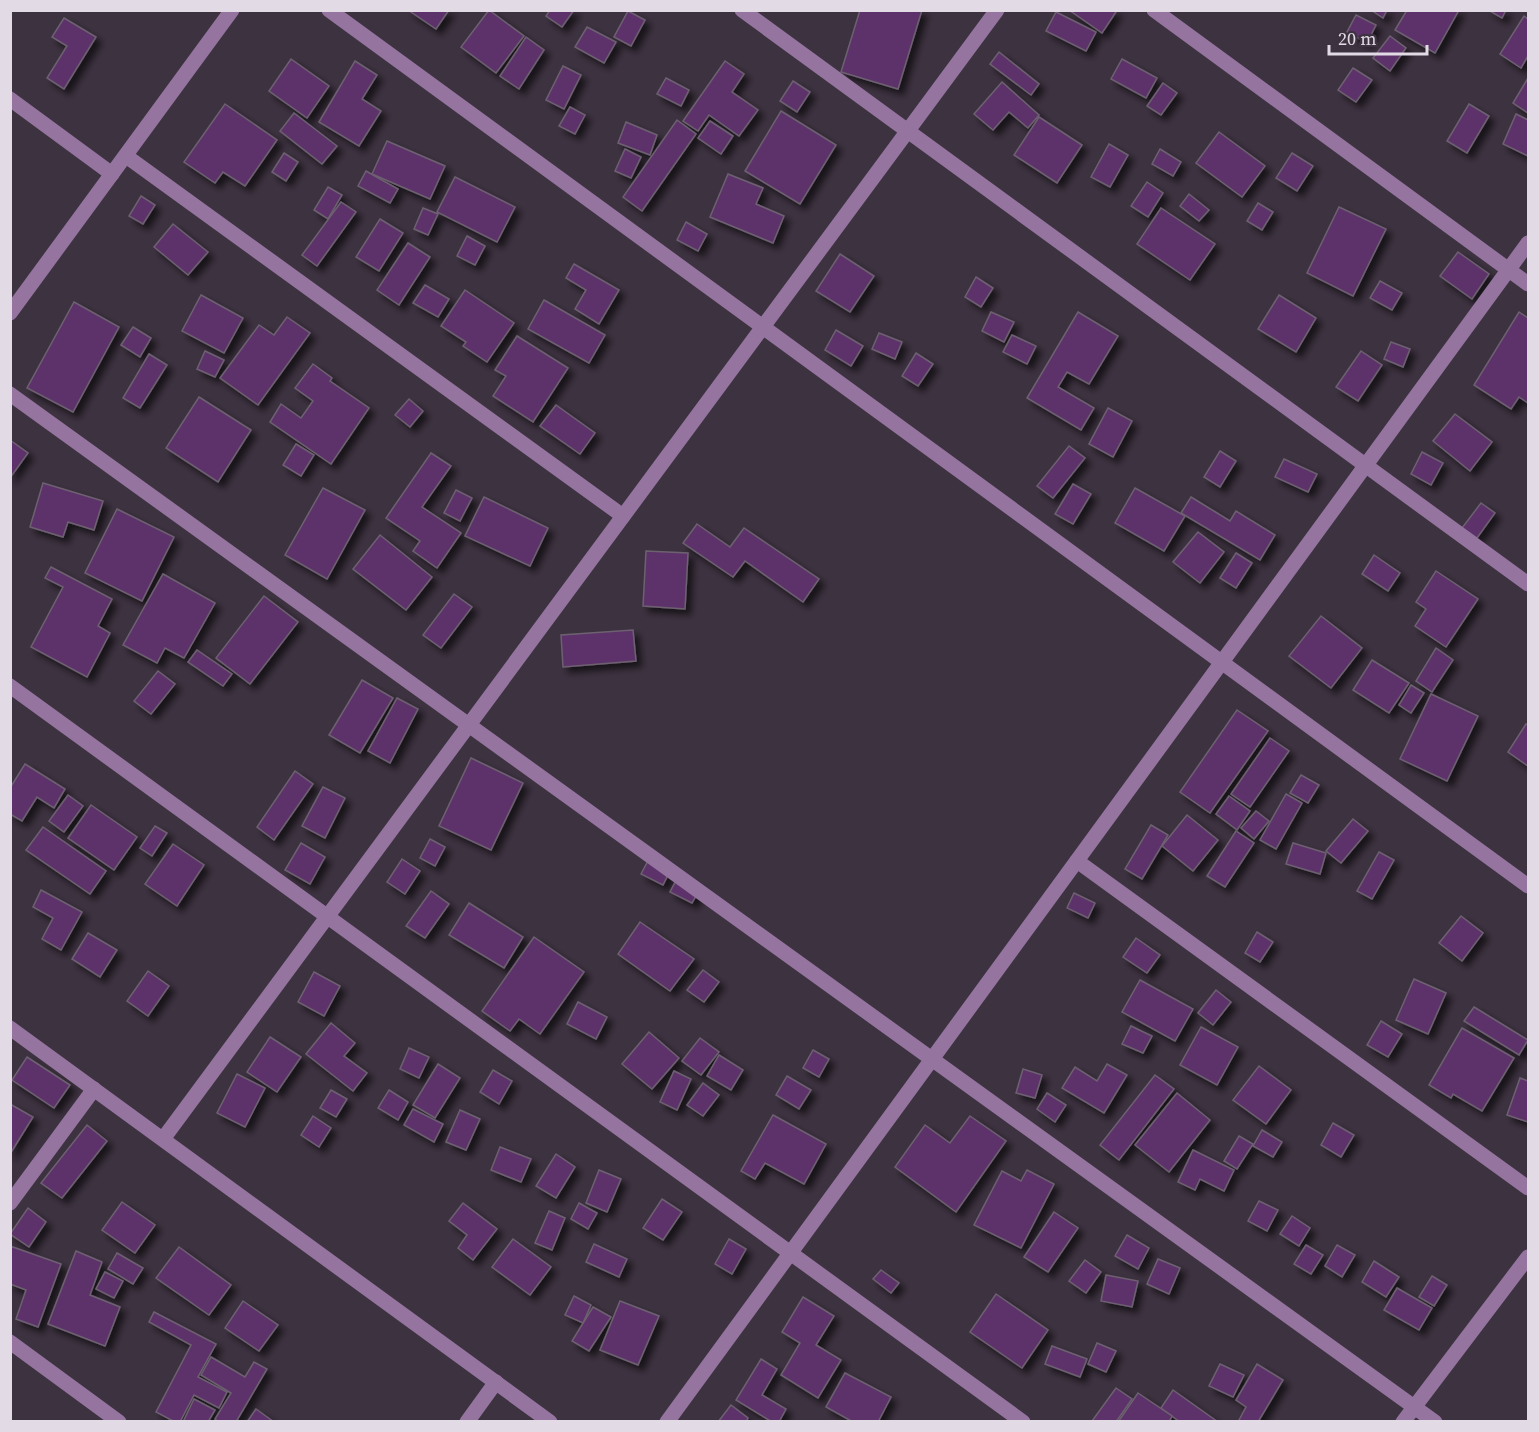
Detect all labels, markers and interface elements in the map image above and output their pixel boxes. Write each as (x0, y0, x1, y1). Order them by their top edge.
scale bar (1329, 18, 1426, 56)
text: 20 m (1338, 26, 1376, 51)

